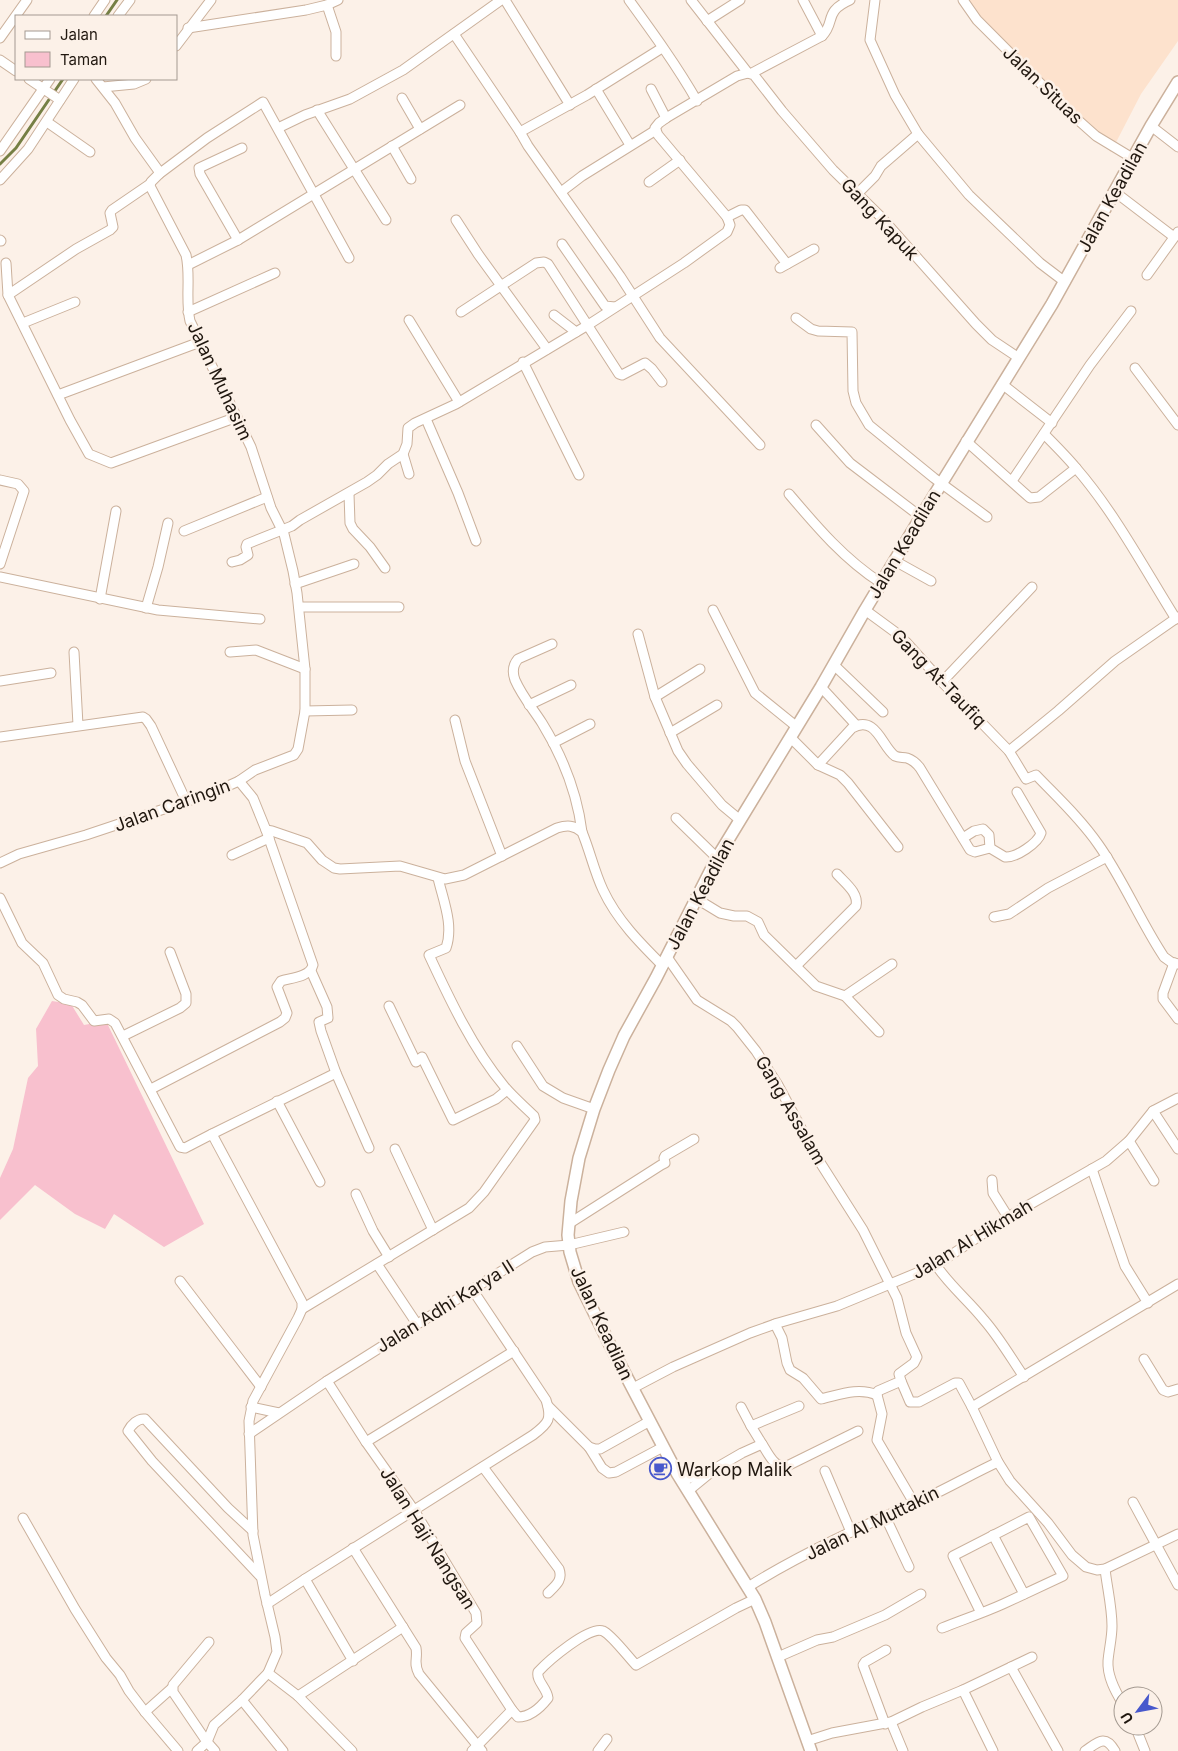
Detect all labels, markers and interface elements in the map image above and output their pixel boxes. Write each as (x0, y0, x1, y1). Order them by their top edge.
legend (15, 15, 178, 80)
text: Jalan (60, 25, 98, 44)
street label: Jalan Situas (999, 42, 1087, 128)
text: Taman (60, 50, 107, 69)
street label: Jalan Keadilan (1073, 138, 1151, 256)
street label: Gang Kapuk (837, 174, 923, 264)
street label: Jalan Muhasim (183, 319, 257, 443)
street label: Jalan Keadilan (863, 486, 945, 602)
street label: Gang At-Taufiq (887, 625, 991, 731)
street label: Jalan Caringin (111, 774, 233, 836)
street label: Jalan Keadilan (662, 835, 738, 953)
street label: Gang Assalam (751, 1052, 831, 1168)
street label: Jalan Al Hikmah (908, 1195, 1036, 1283)
street label: Jalan Adhi Karya II (372, 1255, 518, 1357)
street label: Jalan Keadilan (566, 1263, 638, 1383)
cafe icon: Warkop Malik (649, 1457, 673, 1481)
place label: Warkop Malik (677, 1459, 792, 1480)
street label: Jalan Haji Nangsan (376, 1463, 480, 1613)
street label: Jalan Al Muttakin (802, 1482, 942, 1564)
north arrow (1113, 1686, 1163, 1736)
text: U (1117, 1709, 1136, 1727)

